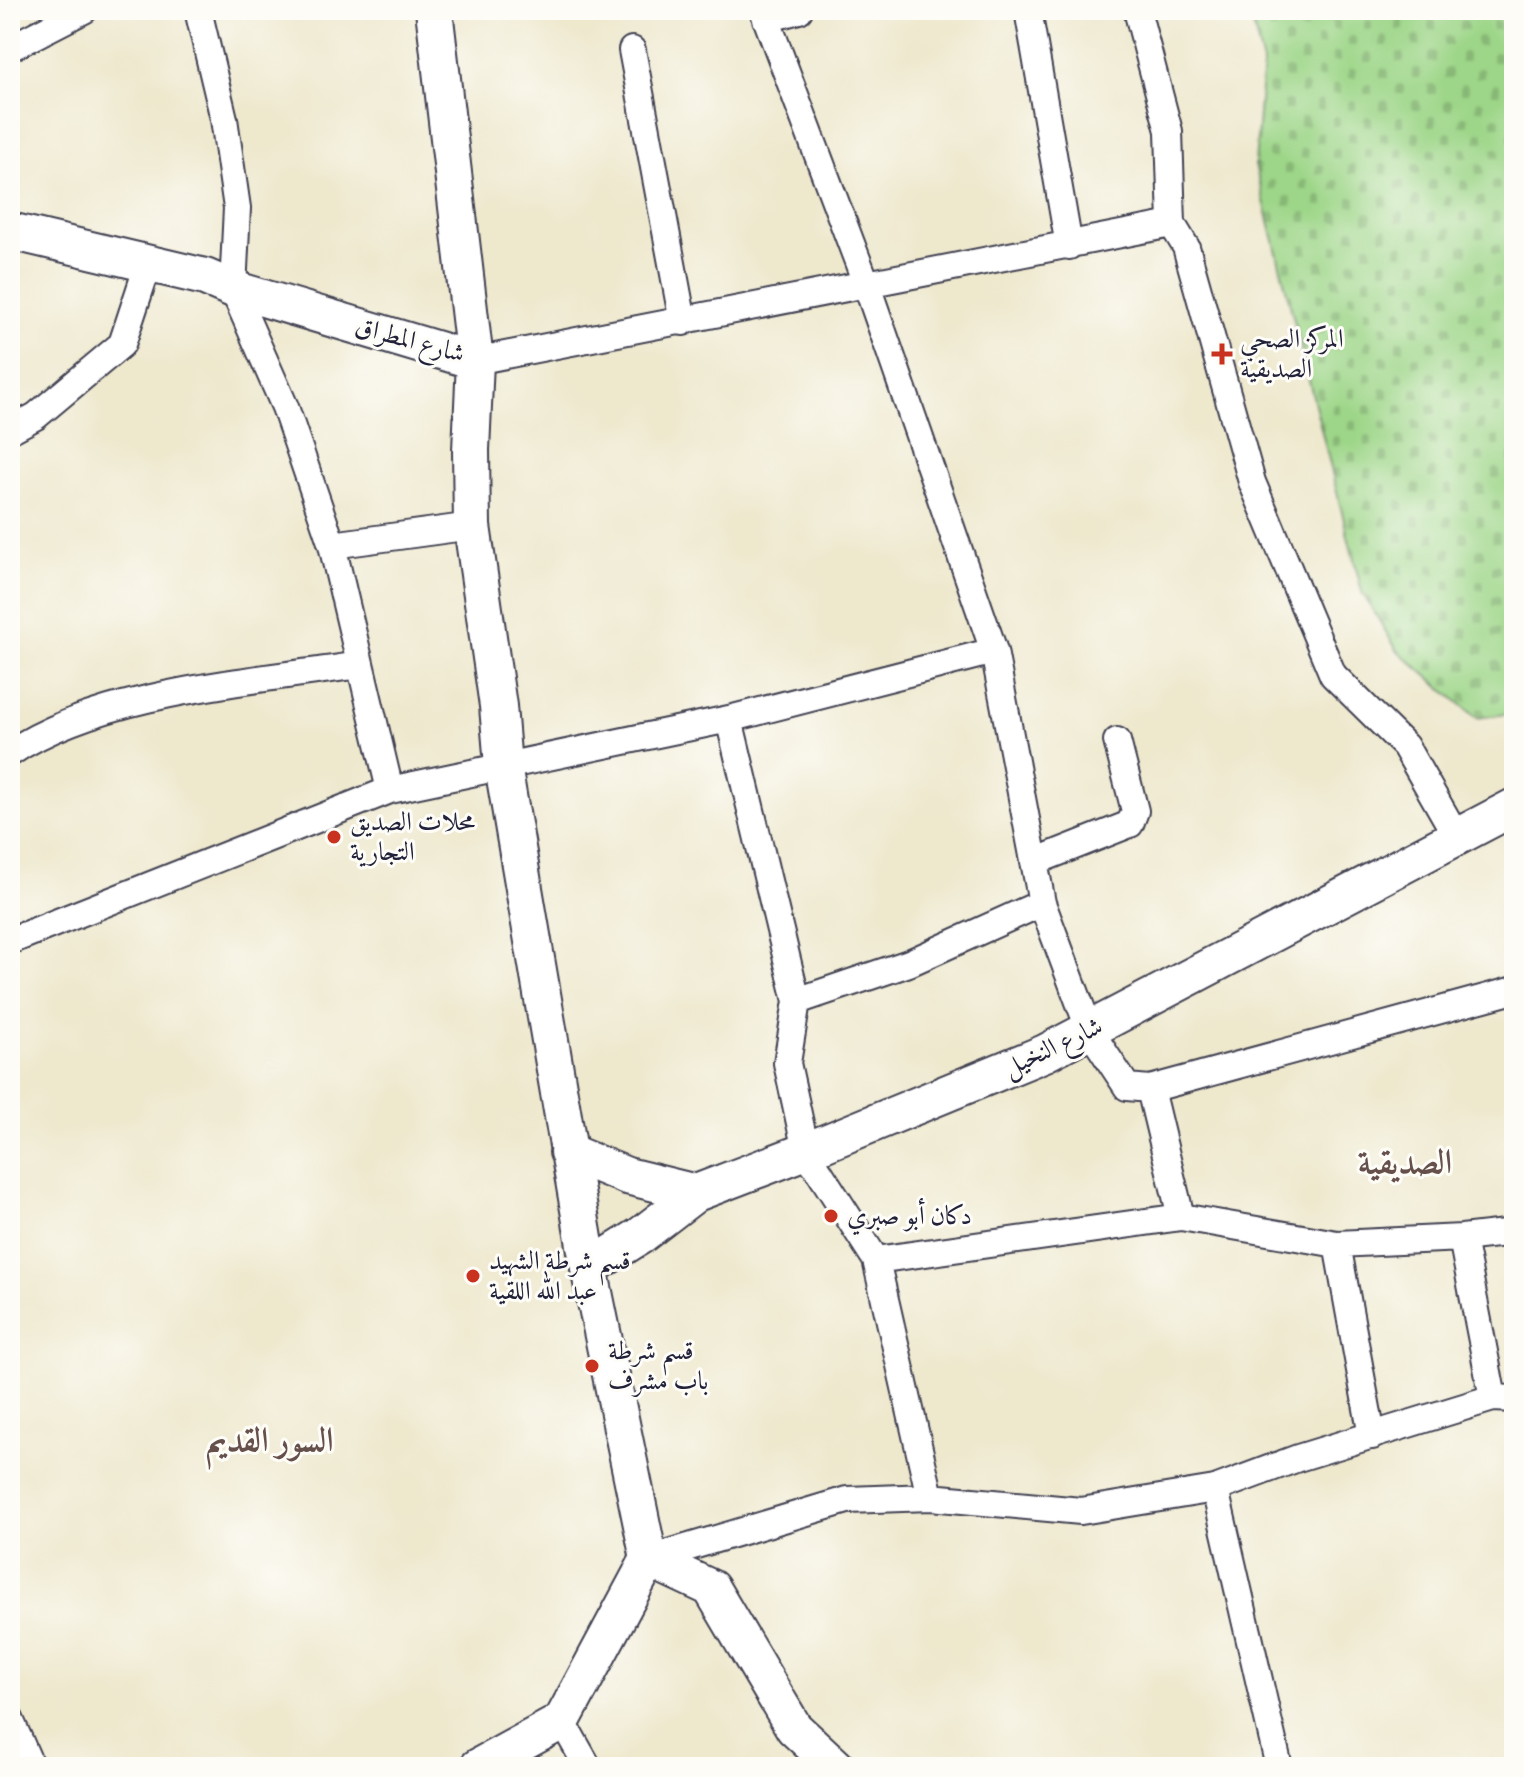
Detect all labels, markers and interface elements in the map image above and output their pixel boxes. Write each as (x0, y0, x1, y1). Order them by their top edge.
street label: شارع المطراق (350, 310, 468, 375)
place label: المركز الصحي الصديقية (1240, 323, 1344, 385)
marker: المركز الصحي الصديقية (1211, 343, 1233, 365)
place label: محلات الصديق التجارية (350, 806, 475, 868)
marker: محلات الصديق التجارية (325, 828, 343, 846)
street label: شارع النخيل (998, 1010, 1110, 1088)
district label: الصديقية (1358, 1141, 1452, 1184)
place label: دكان أبو صبري (847, 1198, 972, 1236)
marker: دكان أبو صبري (822, 1207, 840, 1225)
place label: قسم شرطة الشهيد عبد الله اللقية (489, 1245, 631, 1307)
marker: قسم شرطة الشهيد عبد الله اللقية (464, 1267, 482, 1285)
place label: قسم شرطة باب مشرف (608, 1335, 708, 1397)
marker: قسم شرطة باب مشرف (583, 1357, 601, 1375)
district label: السور القديم (206, 1419, 334, 1470)

